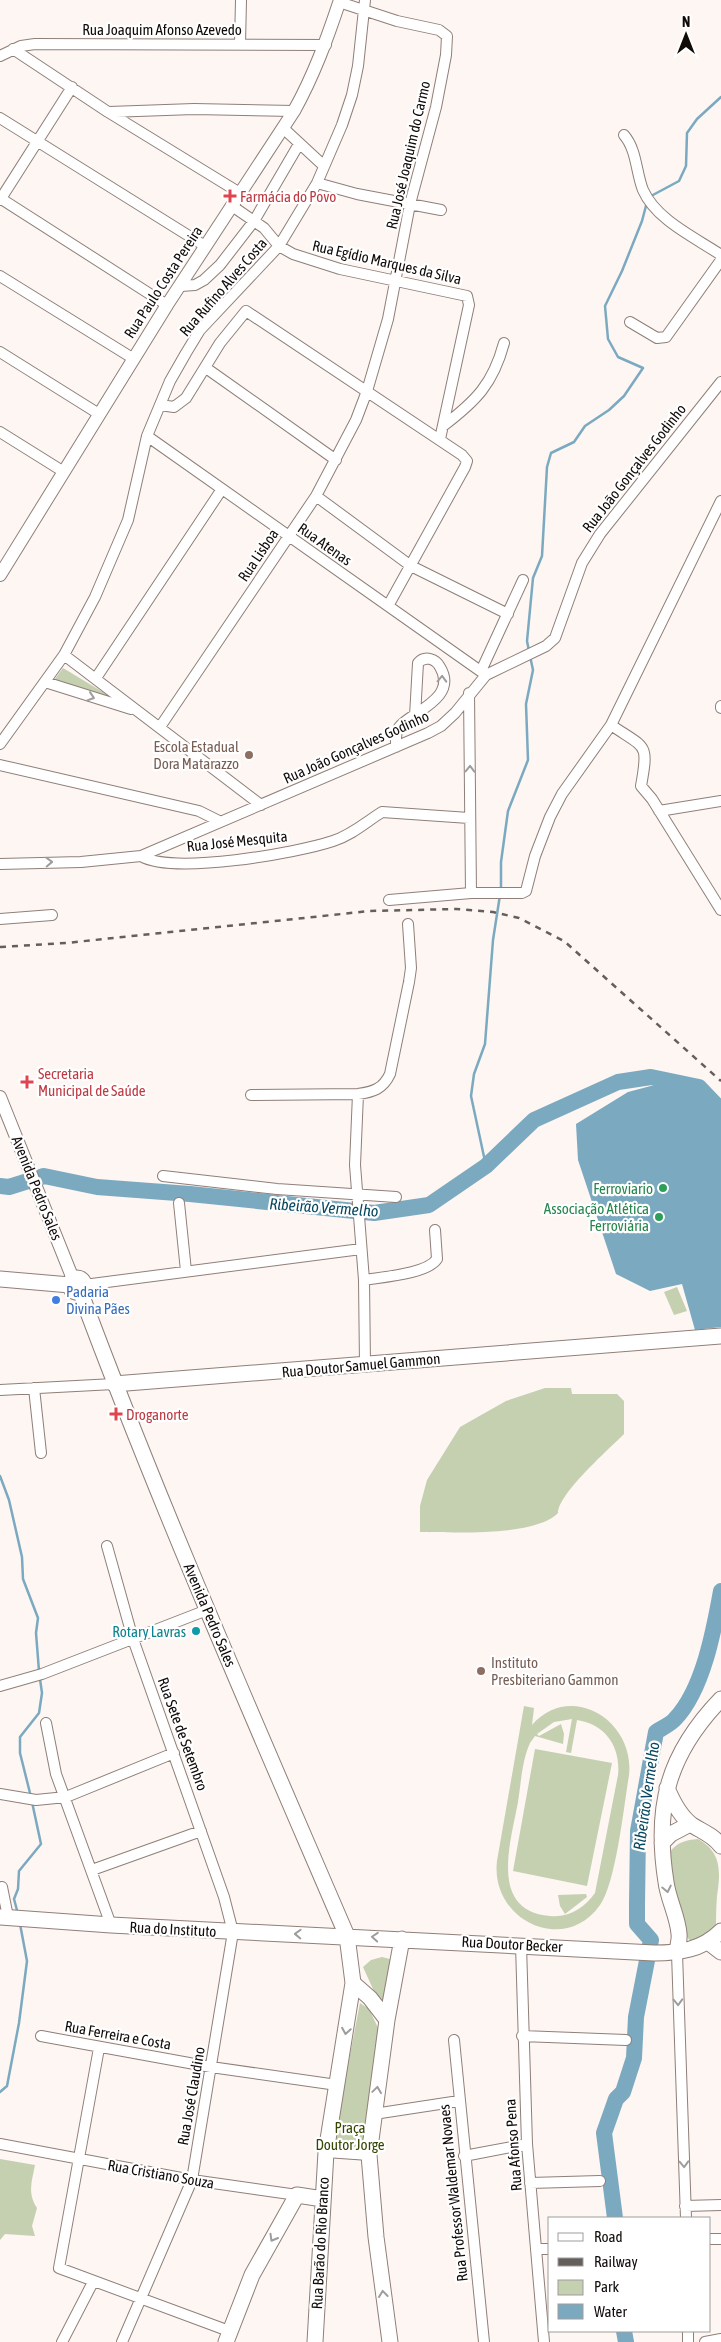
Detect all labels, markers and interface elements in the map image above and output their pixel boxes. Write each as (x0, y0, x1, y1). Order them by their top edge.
north arrow (661, 10, 711, 60)
text: N (682, 14, 690, 30)
street label: Rua Joaquim Afonso Azevedo (82, 21, 242, 38)
street label: Rua José Joaquim do Carmo (383, 79, 433, 231)
place label: Farmácia do Povo (240, 188, 336, 205)
marker: Farmácia do Povo (224, 190, 236, 202)
street label: Rua Paulo Costa Pereira (120, 223, 206, 341)
street label: Rua Rufino Alves Costa (176, 235, 270, 339)
street label: Rua Egídio Marques da Silva (311, 237, 463, 287)
street label: Rua João Gonçalves Godinho (579, 401, 689, 535)
street label: Rua Atenas (295, 519, 355, 569)
street label: Rua Lisboa (234, 526, 282, 584)
one-way arrow (437, 675, 447, 683)
one-way arrow (86, 691, 95, 701)
street label: Rua João Gonçalves Godinho (281, 707, 431, 787)
place label: Escola Estadual Dora Matarazzo (153, 738, 239, 772)
marker: Escola Estadual Dora Matarazzo (243, 749, 255, 761)
one-way arrow (465, 765, 475, 773)
street label: Rua José Mesquita (186, 827, 288, 855)
one-way arrow (45, 857, 53, 868)
place label: Secretaria Municipal de Saúde (38, 1065, 146, 1099)
marker: Secretaria Municipal de Saúde (20, 1075, 34, 1089)
street label: Avenida Pedro Sales (8, 1133, 66, 1243)
place label: Ferroviario (593, 1180, 653, 1197)
marker: Ferroviario (657, 1182, 669, 1194)
water label: Ribeirão Vermelho (269, 1194, 379, 1220)
place label: Associação Atlética Ferroviária (544, 1200, 649, 1234)
marker: Associação Atlética Ferroviária (653, 1211, 665, 1223)
place label: Padaria Divina Pães (66, 1283, 130, 1317)
marker: Padaria Divina Pães (50, 1294, 62, 1306)
street label: Rua Doutor Samuel Gammon (281, 1350, 441, 1380)
place label: Droganorte (126, 1406, 189, 1423)
marker: Droganorte (110, 1408, 122, 1420)
street label: Avenida Pedro Sales (181, 1561, 239, 1669)
place label: Rotary Lavras (112, 1623, 186, 1640)
marker: Rotary Lavras (190, 1625, 202, 1637)
place label: Instituto Presbiteriano Gammon (491, 1654, 619, 1688)
marker: Instituto Presbiteriano Gammon (475, 1665, 487, 1677)
street label: Rua Sete de Setembro (155, 1675, 211, 1793)
water label: Ribeirão Vermelho (629, 1741, 663, 1851)
one-way arrow (662, 1885, 672, 1894)
street label: Rua do Instituto (129, 1918, 217, 1940)
one-way arrow (294, 1929, 302, 1939)
one-way arrow (371, 1932, 379, 1943)
street label: Rua Doutor Becker (461, 1933, 563, 1955)
one-way arrow (673, 1998, 684, 2006)
street label: Rua Ferreira e Costa (63, 2017, 173, 2053)
one-way arrow (341, 2026, 351, 2035)
street label: Rua José Claudino (174, 2045, 208, 2147)
one-way arrow (372, 2085, 382, 2094)
street label: Rua Afonso Pena (501, 2098, 525, 2192)
street label: Rua Professor Waldemar Novaes (435, 2104, 471, 2282)
park label: Praça Doutor Jorge (315, 2119, 385, 2153)
street label: Rua Cristiano Souza (106, 2156, 216, 2192)
one-way arrow (678, 2160, 689, 2168)
street label: Rua Barão do Rio Branco (308, 2176, 332, 2310)
legend (548, 2217, 711, 2332)
text: Road (594, 2228, 623, 2245)
one-way arrow (270, 2232, 280, 2241)
text: Railway (594, 2253, 638, 2270)
text: Park (594, 2278, 619, 2295)
one-way arrow (379, 2289, 389, 2298)
text: Water (594, 2303, 627, 2320)

